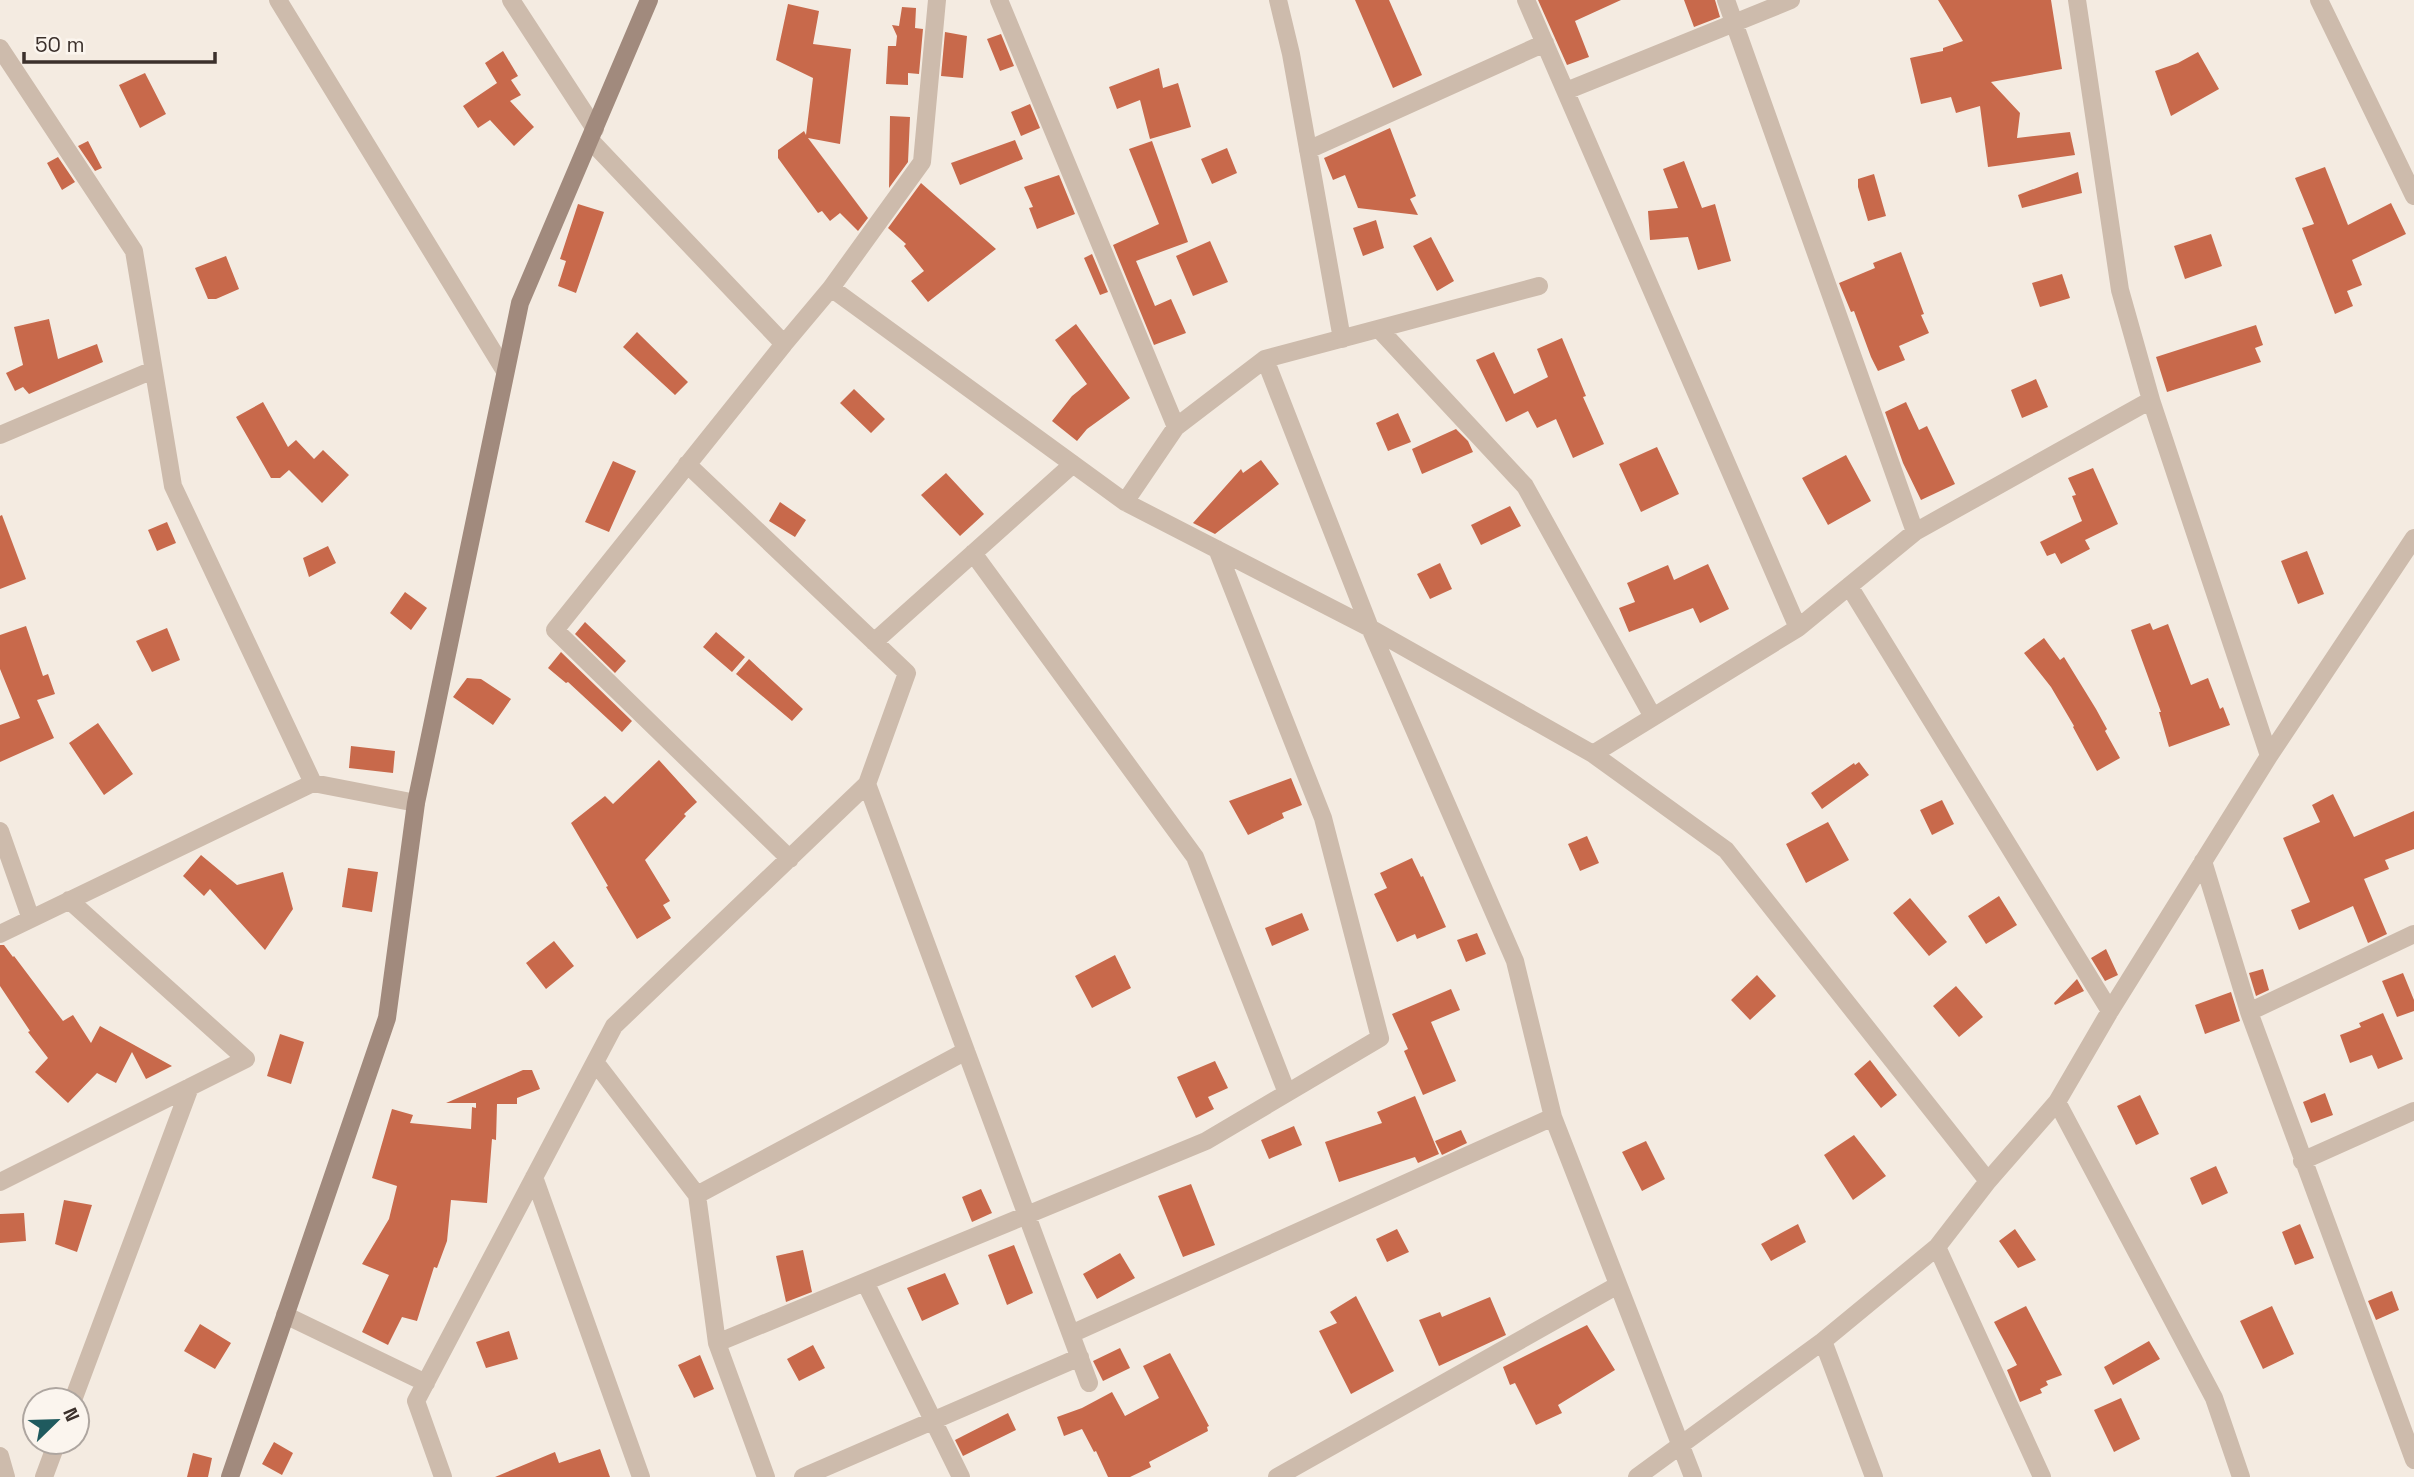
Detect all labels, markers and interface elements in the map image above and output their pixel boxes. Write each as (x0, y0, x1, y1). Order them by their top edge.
scale bar (24, 21, 215, 65)
text: 50 m (35, 31, 85, 58)
north arrow (21, 1386, 91, 1456)
text: N (57, 1404, 85, 1425)

